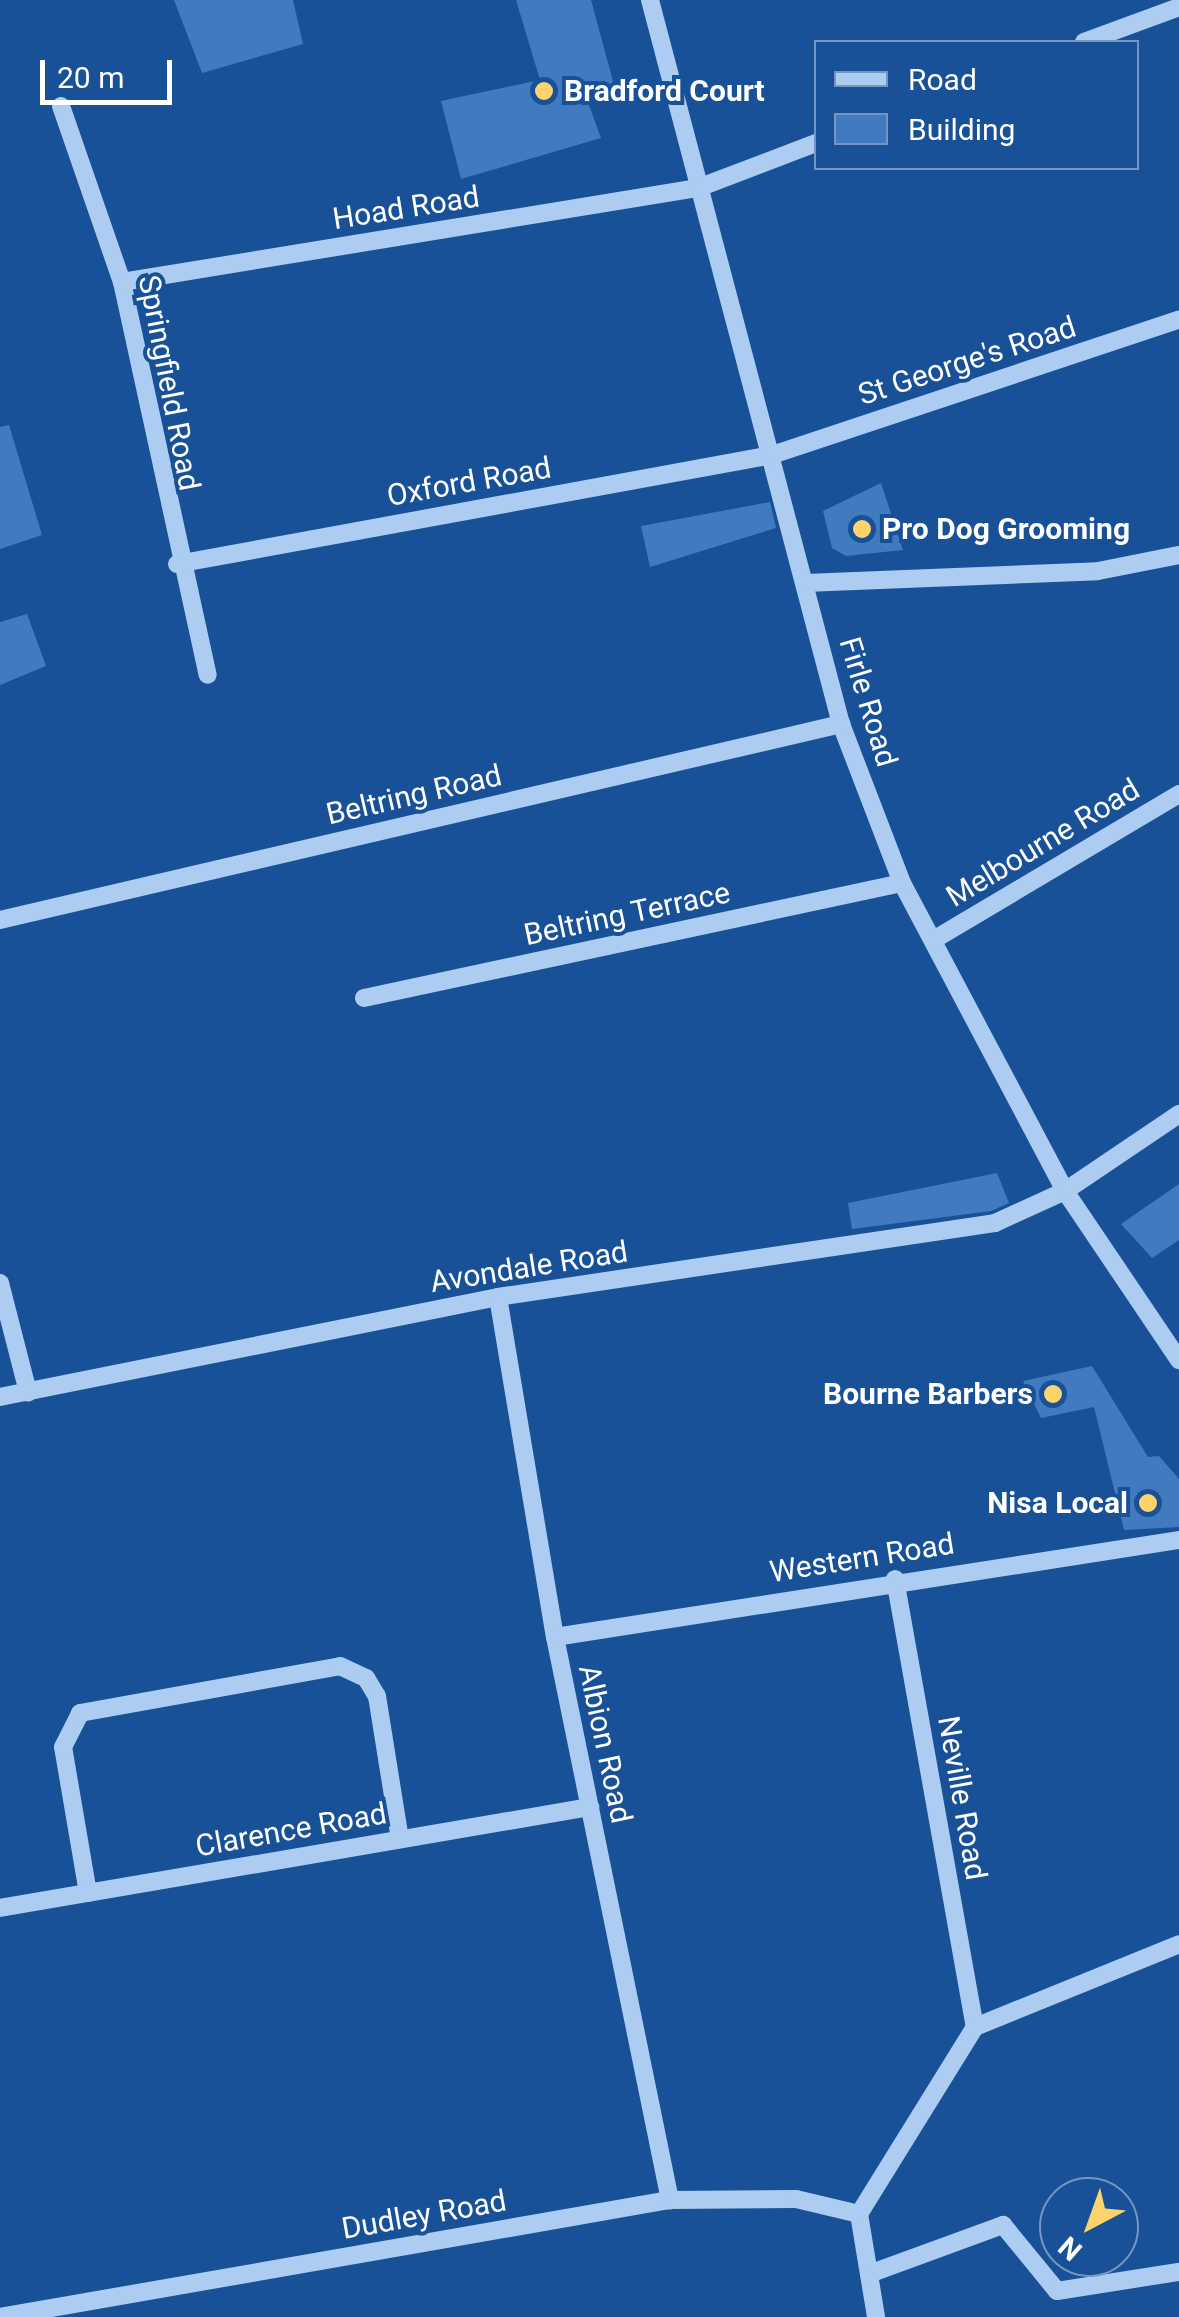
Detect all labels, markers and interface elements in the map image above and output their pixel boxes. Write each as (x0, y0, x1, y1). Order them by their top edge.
scale bar (45, 40, 178, 102)
legend (814, 40, 1139, 170)
text: 20 m (57, 60, 124, 95)
text: Road (908, 62, 977, 97)
place label: Bradford Court (564, 73, 765, 109)
marker: Bradford Court (533, 80, 555, 102)
text: Building (908, 112, 1015, 147)
street label: Hoad Road (330, 179, 482, 237)
street label: Springfield Road (130, 272, 208, 494)
street label: St George's Road (854, 309, 1080, 413)
street label: Oxford Road (384, 450, 554, 514)
place label: Pro Dog Grooming (882, 511, 1130, 547)
marker: Pro Dog Grooming (851, 518, 873, 540)
street label: Firle Road (831, 633, 905, 771)
street label: Beltring Road (323, 757, 505, 833)
street label: Melbourne Road (940, 771, 1146, 915)
street label: Beltring Terrace (521, 875, 733, 953)
street label: Avondale Road (428, 1234, 630, 1300)
place label: Bourne Barbers (823, 1376, 1033, 1412)
marker: Bourne Barbers (1042, 1383, 1064, 1405)
place label: Nisa Local (987, 1485, 1128, 1521)
marker: Nisa Local (1137, 1492, 1159, 1514)
street label: Western Road (767, 1526, 957, 1590)
street label: Albion Road (571, 1662, 639, 1826)
street label: Neville Road (930, 1713, 994, 1883)
street label: Clarence Road (193, 1795, 389, 1865)
north arrow (1039, 2177, 1139, 2277)
street label: Dudley Road (339, 2183, 509, 2247)
text: N (1052, 2230, 1089, 2267)

